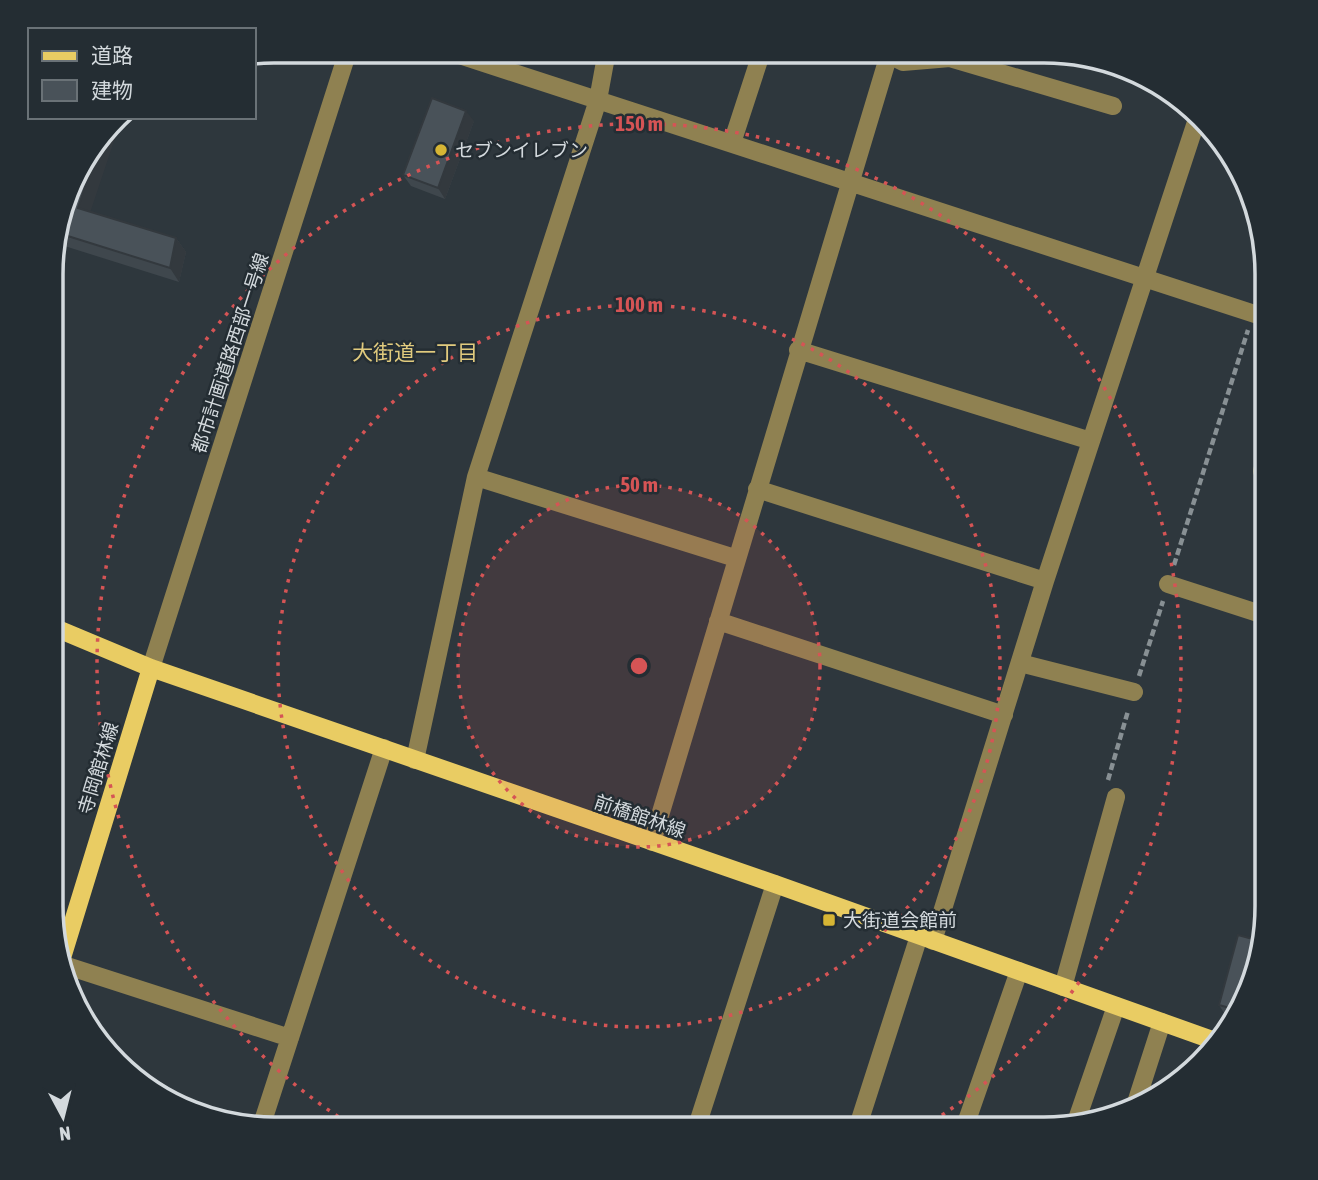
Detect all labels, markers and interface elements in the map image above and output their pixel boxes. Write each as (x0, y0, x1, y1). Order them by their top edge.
legend (28, 28, 256, 119)
text: 道路 (91, 43, 133, 67)
text: 建物 (91, 78, 133, 102)
text: 150 m (615, 111, 663, 135)
place label: セブンイレブン (455, 139, 588, 161)
marker: セブンイレブン (433, 142, 449, 158)
street label: 都市計画道路西部一号線 (187, 250, 273, 456)
text: 100 m (615, 292, 663, 316)
district label: 大街道一丁目 (352, 340, 478, 364)
text: 50 m (620, 472, 658, 496)
centre of rings (627, 654, 651, 678)
street label: 寺岡館林線 (74, 719, 122, 817)
street label: 前橋館林線 (591, 790, 689, 842)
place label: 大街道会館前 (843, 909, 957, 931)
marker: 大街道会館前 (821, 912, 837, 928)
north arrow (28, 1082, 98, 1152)
text: N (58, 1122, 72, 1145)

